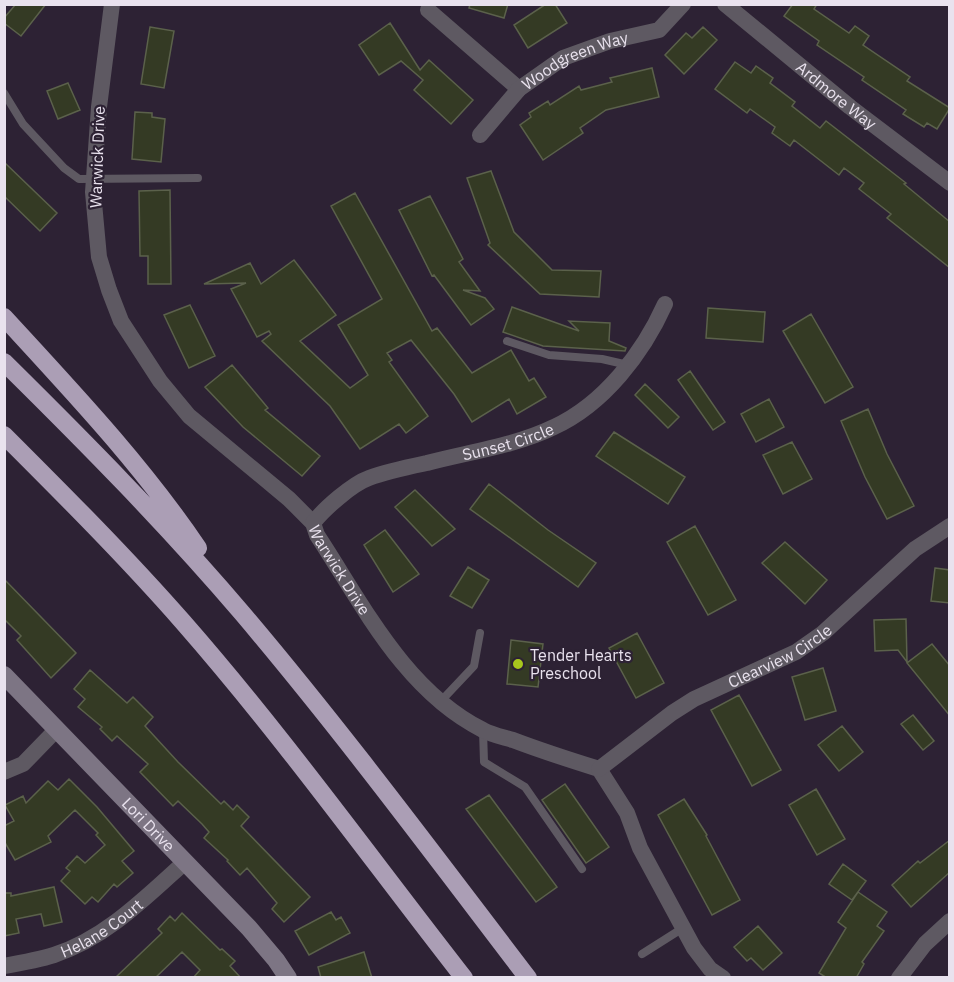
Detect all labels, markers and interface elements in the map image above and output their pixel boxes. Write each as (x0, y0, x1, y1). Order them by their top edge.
street label: Woodgreen Way (518, 27, 630, 94)
street label: Ardmore Way (792, 57, 880, 134)
street label: Warwick Drive (85, 105, 109, 208)
street label: Sunset Circle (460, 418, 557, 464)
street label: Warwick Drive (304, 523, 375, 619)
street label: Clearview Circle (725, 620, 836, 692)
place label: Tender Hearts Preschool (530, 645, 632, 683)
marker: Tender Hearts Preschool (511, 657, 525, 671)
street label: Lori Drive (118, 793, 180, 856)
street label: Helane Court (57, 895, 147, 962)

